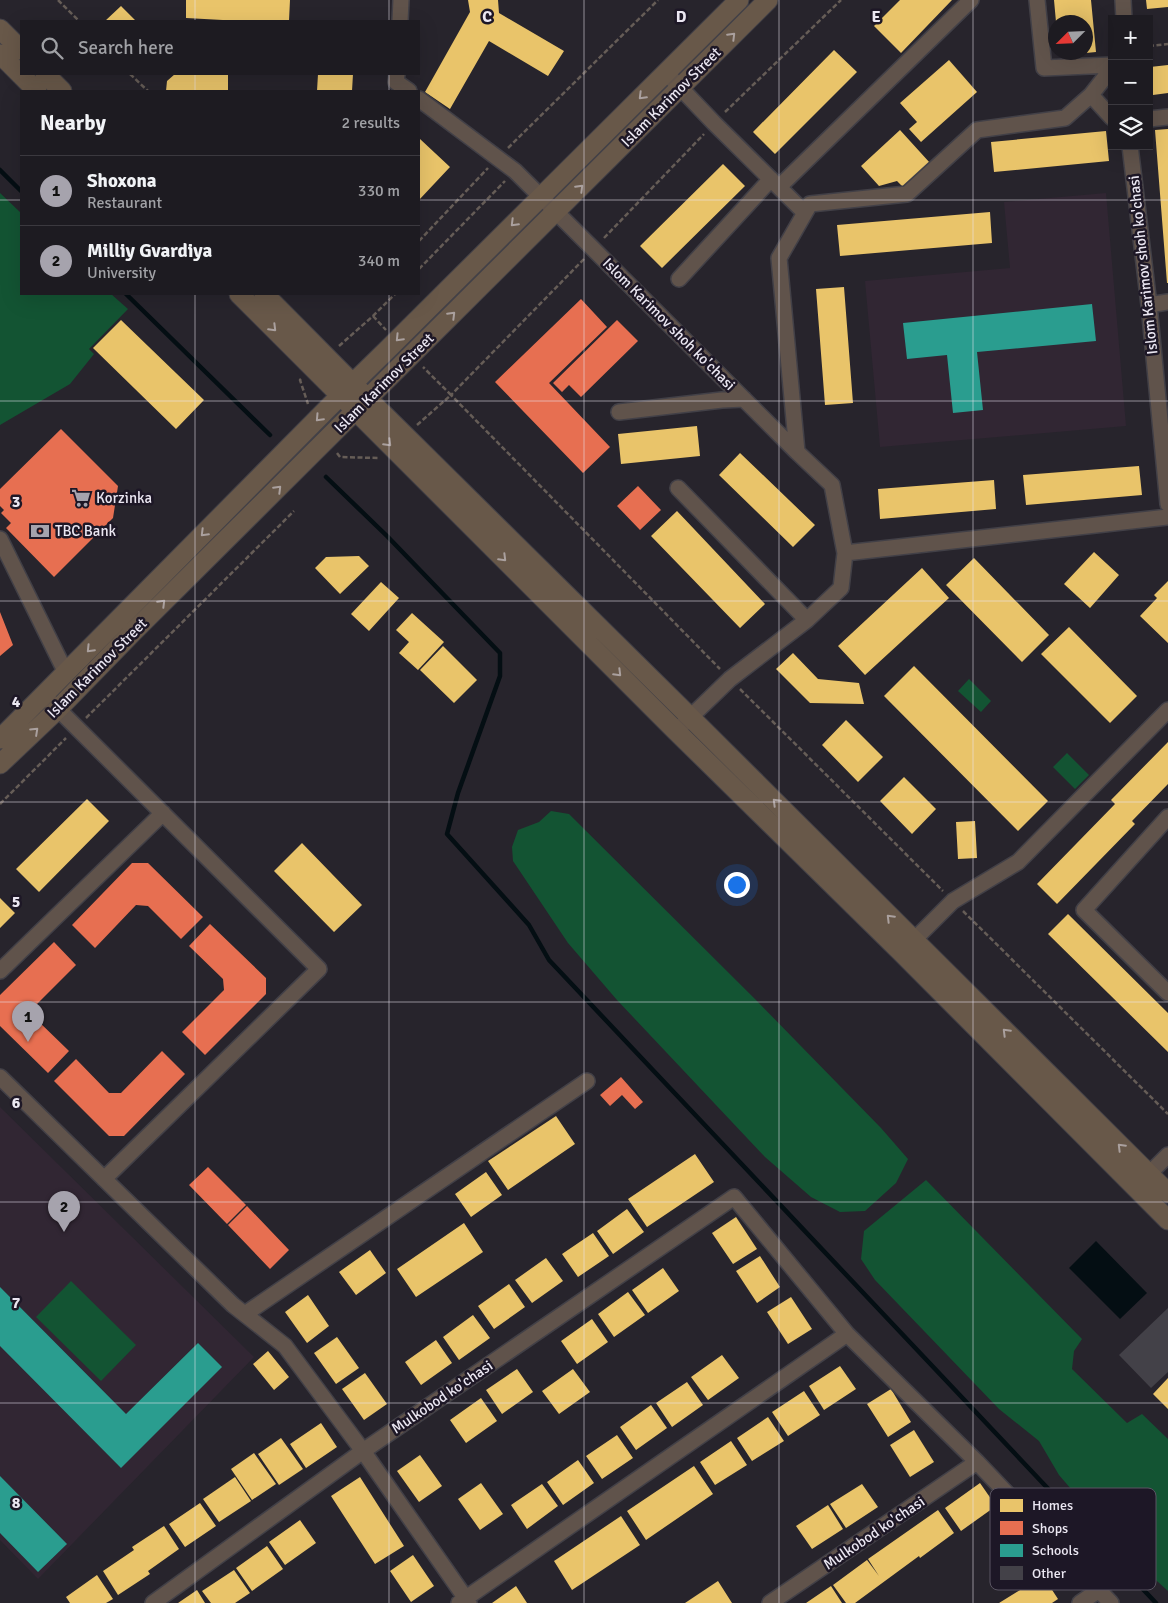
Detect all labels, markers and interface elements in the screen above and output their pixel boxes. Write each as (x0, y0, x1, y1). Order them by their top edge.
text: C (482, 7, 492, 27)
text: D (676, 7, 687, 27)
text: E (871, 7, 881, 27)
north arrow (1048, 15, 1093, 60)
map controls (1108, 15, 1153, 150)
button: + (1108, 15, 1153, 60)
search box (20, 20, 420, 75)
one-way arrow (726, 33, 735, 42)
icon: search (38, 34, 66, 62)
text: Search here (78, 36, 174, 60)
street label: Islam Karimov Street (617, 43, 725, 151)
button: − (1108, 60, 1153, 105)
one-way arrow (639, 90, 648, 99)
button: layers (1108, 105, 1153, 150)
text: Nearby (40, 110, 106, 136)
text: 2 results (341, 113, 400, 133)
text: Shoxona (87, 169, 157, 193)
street label: Islom Karimov shoh ko'chasi (1125, 175, 1161, 355)
text: 1 (52, 181, 60, 201)
text: 330 m (358, 181, 400, 201)
one-way arrow (574, 185, 583, 194)
text: Restaurant (87, 193, 162, 213)
one-way arrow (511, 217, 520, 226)
text: Milliy Gvardiya (87, 239, 212, 263)
text: 2 (52, 251, 60, 271)
text: 340 m (358, 251, 400, 271)
street label: Islom Karimov shoh ko'chasi (599, 254, 739, 394)
text: University (87, 263, 156, 283)
one-way arrow (446, 312, 455, 321)
one-way arrow (267, 322, 276, 331)
street label: Islam Karimov Street (330, 329, 438, 437)
one-way arrow (396, 332, 405, 341)
one-way arrow (316, 412, 325, 421)
one-way arrow (382, 437, 391, 446)
one-way arrow (272, 486, 281, 495)
supermarket icon: Korzinka (70, 487, 92, 509)
place label: Korzinka (96, 489, 152, 507)
text: 3 (12, 492, 20, 512)
bank icon: TBC Bank (29, 520, 51, 542)
place label: TBC Bank (55, 522, 117, 540)
one-way arrow (201, 527, 210, 536)
one-way arrow (497, 552, 506, 561)
one-way arrow (156, 600, 165, 609)
street label: Islam Karimov Street (43, 614, 151, 722)
one-way arrow (87, 643, 96, 652)
one-way arrow (612, 667, 621, 676)
text: 4 (12, 692, 21, 712)
one-way arrow (29, 728, 38, 737)
one-way arrow (773, 799, 782, 808)
your location (724, 872, 750, 898)
text: 5 (12, 892, 20, 912)
one-way arrow (887, 914, 896, 923)
pin: 1 (12, 1001, 44, 1042)
one-way arrow (1002, 1029, 1011, 1038)
text: 6 (12, 1093, 21, 1113)
one-way arrow (1118, 1143, 1127, 1152)
pin: 2 (48, 1191, 80, 1232)
text: 7 (12, 1293, 21, 1313)
street label: Mulkobod ko'chasi (388, 1356, 496, 1438)
legend (990, 1488, 1156, 1590)
street label: Mulkobod ko'chasi (820, 1492, 928, 1574)
text: 8 (12, 1493, 21, 1513)
text: Homes (1032, 1497, 1073, 1514)
text: Shops (1032, 1520, 1068, 1537)
text: Schools (1032, 1542, 1079, 1559)
text: Other (1032, 1565, 1067, 1582)

